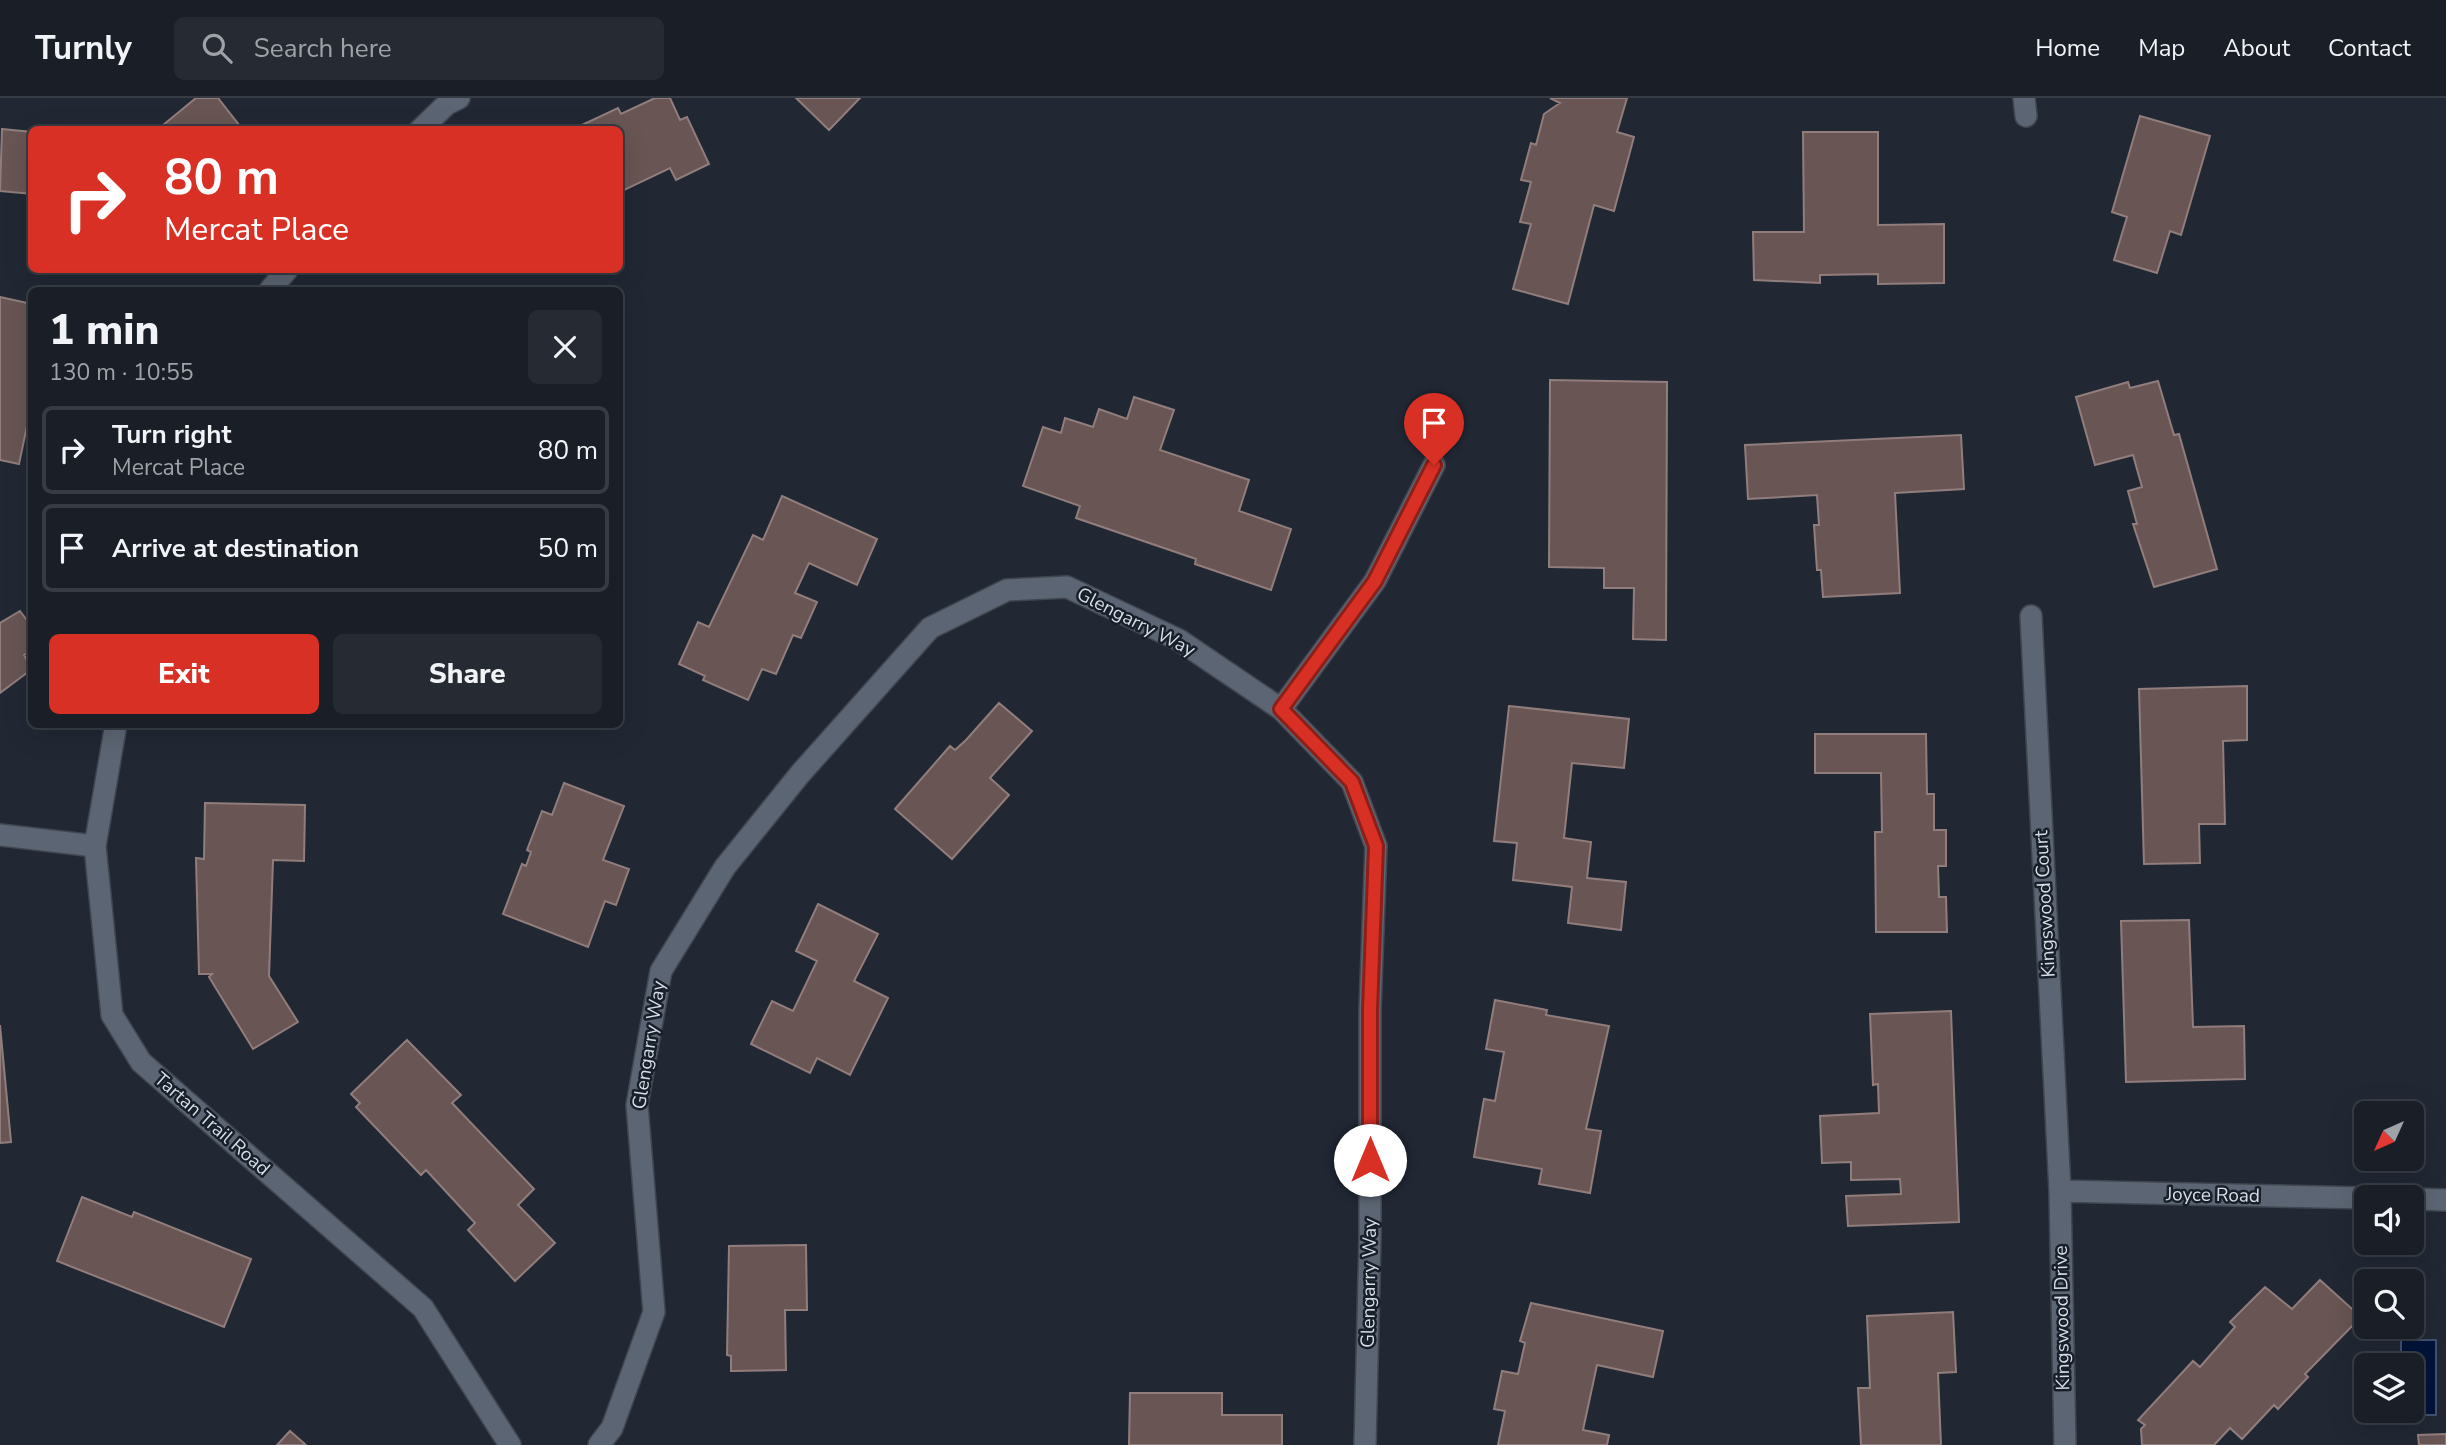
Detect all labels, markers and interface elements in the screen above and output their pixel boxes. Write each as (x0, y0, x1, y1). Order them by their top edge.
search box (174, 17, 664, 80)
text: Turnly (35, 26, 132, 71)
icon: search (198, 29, 236, 67)
text: Search here (254, 31, 392, 66)
text: Home (2035, 32, 2100, 64)
text: Map (2138, 32, 2185, 64)
text: About (2223, 32, 2290, 64)
text: Contact (2328, 32, 2411, 64)
text: 80 m (164, 144, 279, 211)
icon: right (49, 154, 140, 245)
text: Mercat Place (164, 208, 349, 251)
text: 1 min (49, 302, 159, 359)
button: close (528, 310, 602, 384)
text: 130 m · 10:55 (49, 357, 194, 388)
pin (1404, 393, 1464, 465)
icon: arrive (1415, 404, 1453, 442)
text: Turn right (112, 417, 231, 452)
icon: right (53, 431, 91, 469)
text: 80 m (538, 433, 598, 468)
text: Mercat Place (112, 452, 245, 483)
icon: arrive (53, 529, 91, 567)
text: Arrive at destination (112, 531, 359, 566)
text: 50 m (538, 531, 598, 566)
street label: Glengarry Way (1072, 581, 1200, 663)
button: Exit (49, 634, 319, 714)
button: Share (333, 634, 602, 714)
street label: Kingswood Court (2028, 829, 2062, 978)
street label: Glengarry Way (626, 979, 672, 1111)
street label: Tartan Trail Road (149, 1066, 275, 1182)
north arrow (2354, 1101, 2424, 1171)
map controls (2354, 1101, 2424, 1423)
position arrow (1333, 1123, 1407, 1197)
street label: Joyce Road (2165, 1181, 2260, 1209)
button: sound (2354, 1185, 2424, 1255)
street label: Glengarry Way (1355, 1218, 1383, 1348)
street label: Kingswood Drive (2048, 1245, 2076, 1391)
button: search (2354, 1269, 2424, 1339)
button: layers (2354, 1353, 2424, 1423)

